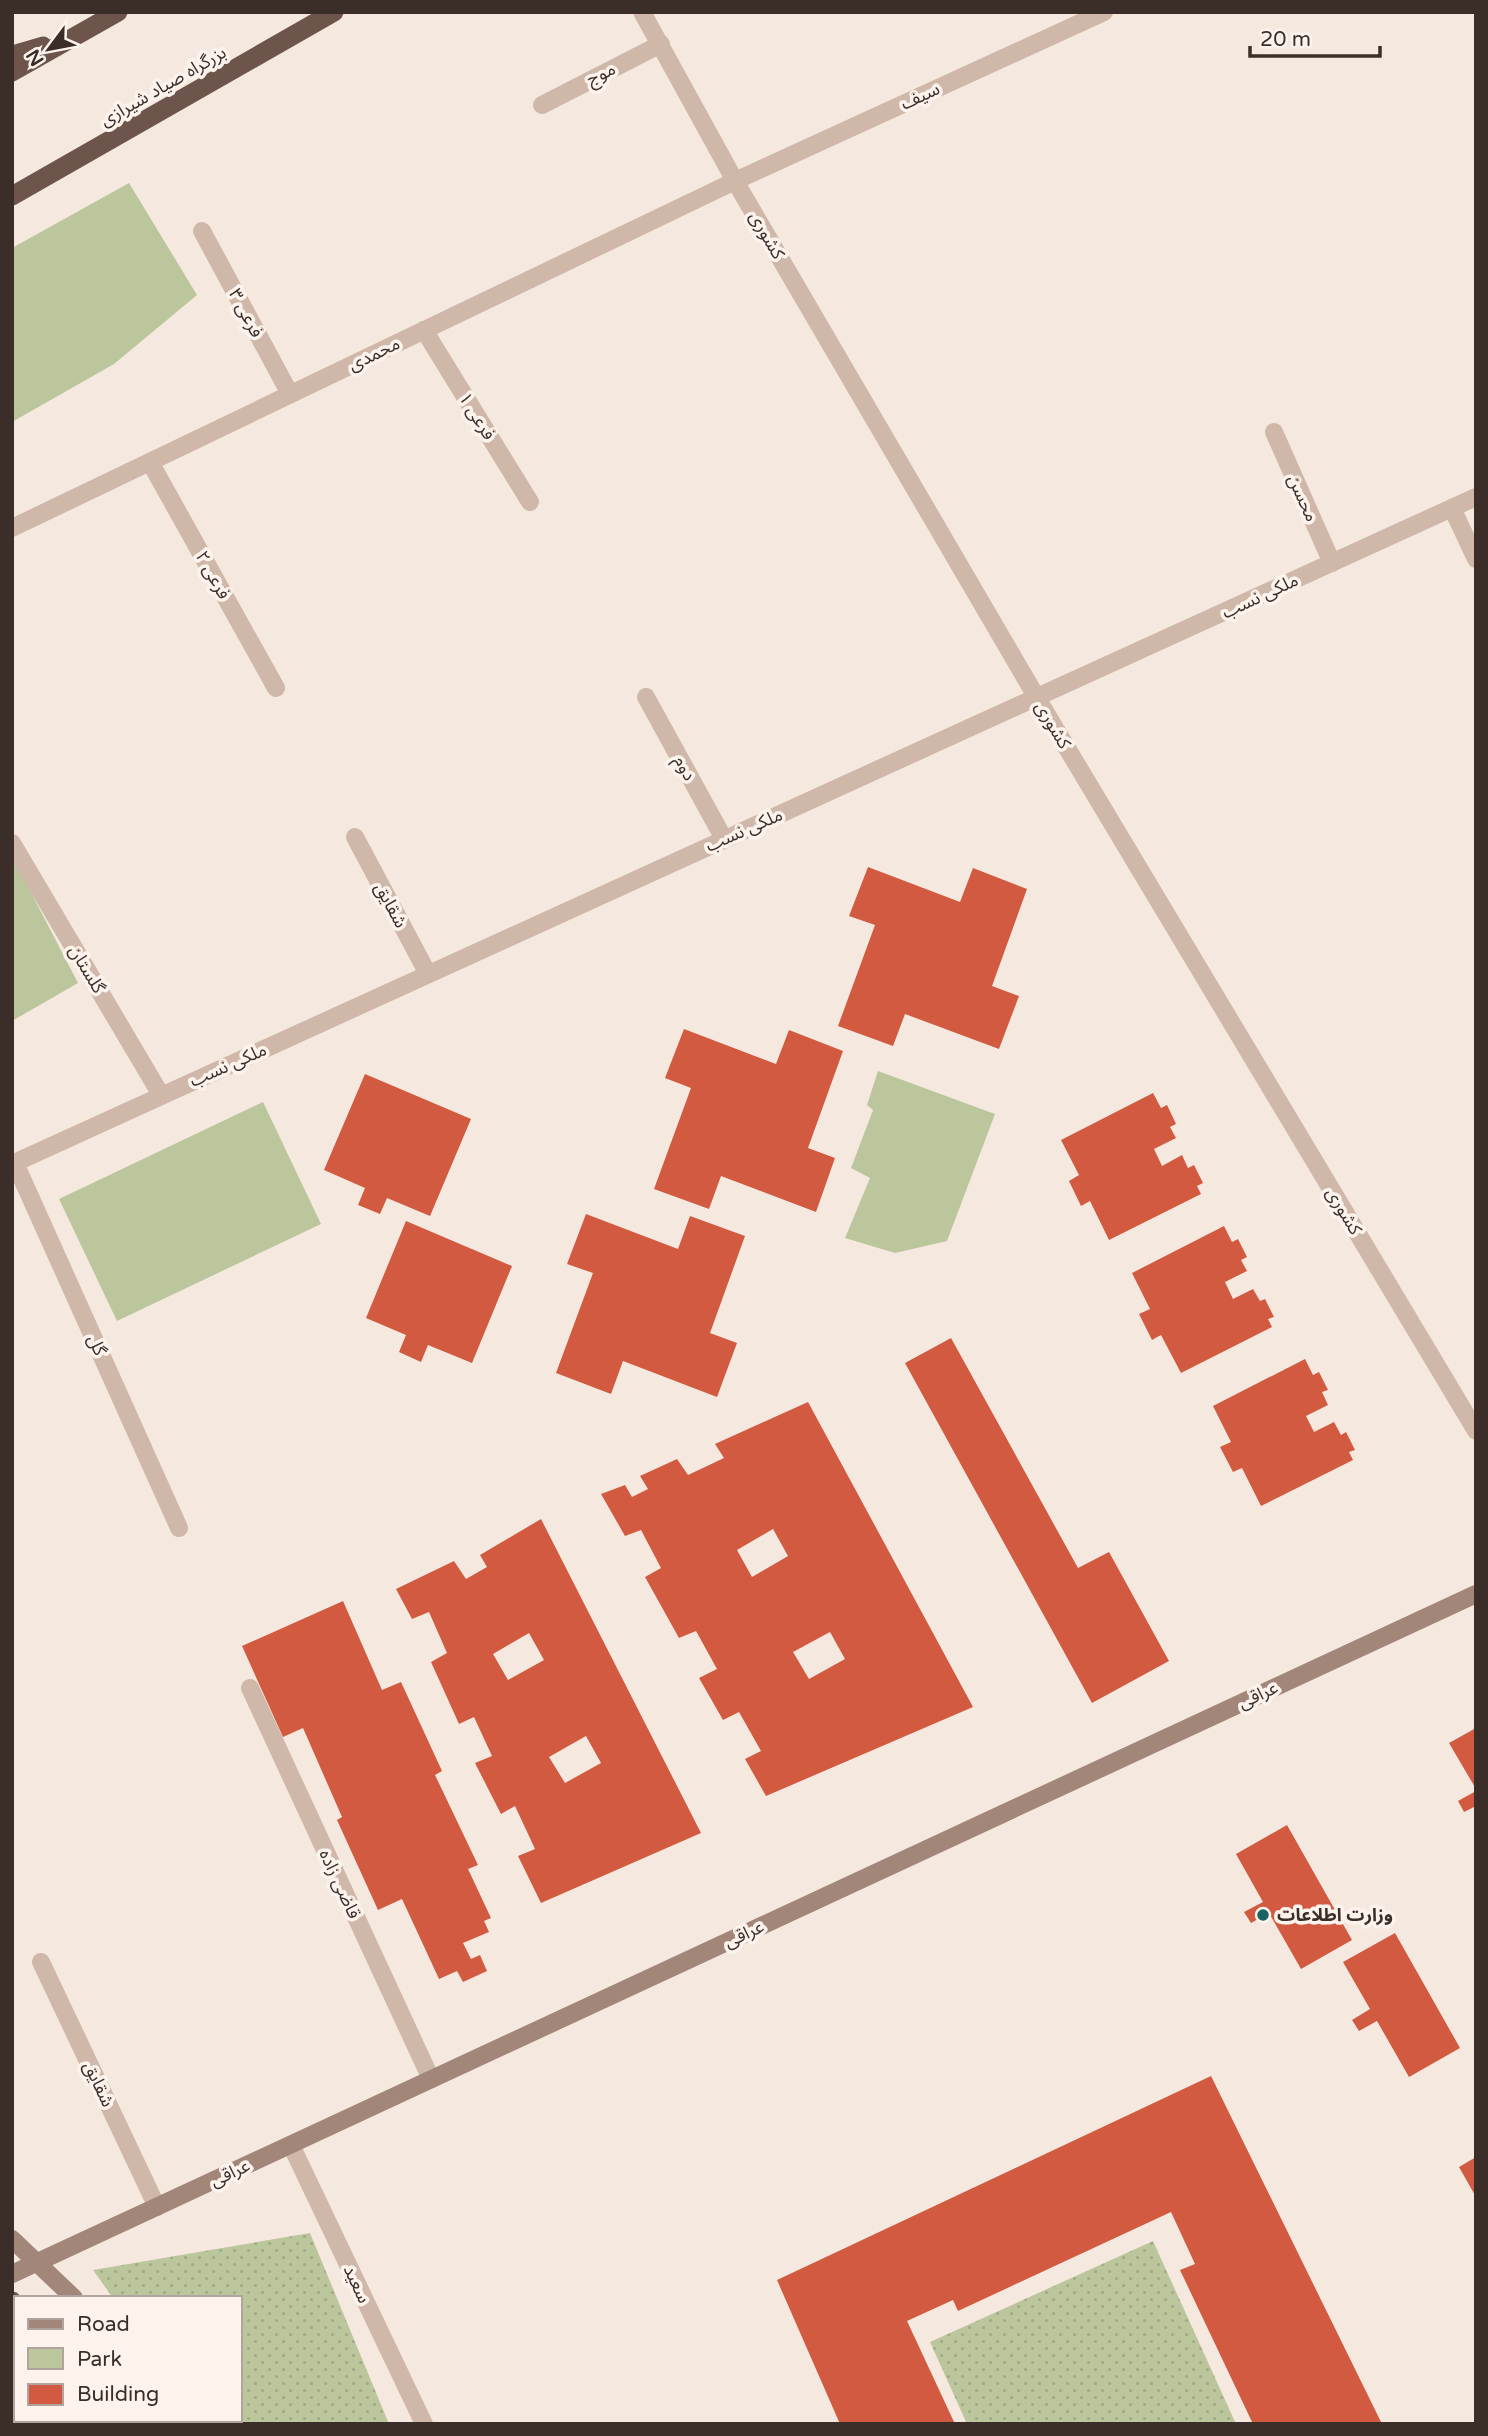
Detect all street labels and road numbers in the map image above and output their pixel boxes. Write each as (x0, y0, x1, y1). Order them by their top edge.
street label: بزرگراه صیاد شیرازی (96, 41, 230, 131)
street label: موج (583, 58, 620, 92)
street label: سیف (897, 77, 943, 115)
street label: کشوری (745, 207, 790, 263)
street label: فرعی ۳ (224, 285, 268, 341)
street label: محمدی (345, 332, 403, 376)
street label: فرعی ۱ (454, 388, 500, 444)
street label: محسن (1283, 471, 1323, 525)
street label: فرعی ۲ (191, 547, 235, 603)
street label: ملکی نسب (1218, 569, 1302, 623)
street label: کشوری (1030, 697, 1076, 753)
street label: دوم (667, 752, 701, 786)
street label: ملکی نسب (702, 803, 786, 857)
street label: شقایق (370, 879, 412, 931)
street label: گلستان (64, 941, 110, 998)
street label: ملکی نسب (186, 1038, 270, 1092)
street label: کشوری (1321, 1183, 1367, 1239)
street label: گل (83, 1331, 111, 1359)
street label: عراقی (1235, 1676, 1281, 1714)
street label: قاضی زاده (314, 1846, 366, 1922)
street label: عراقی (721, 1915, 767, 1953)
street label: شقایق (79, 2058, 119, 2110)
street label: عراقی (207, 2154, 253, 2192)
street label: سعید (339, 2261, 375, 2307)

